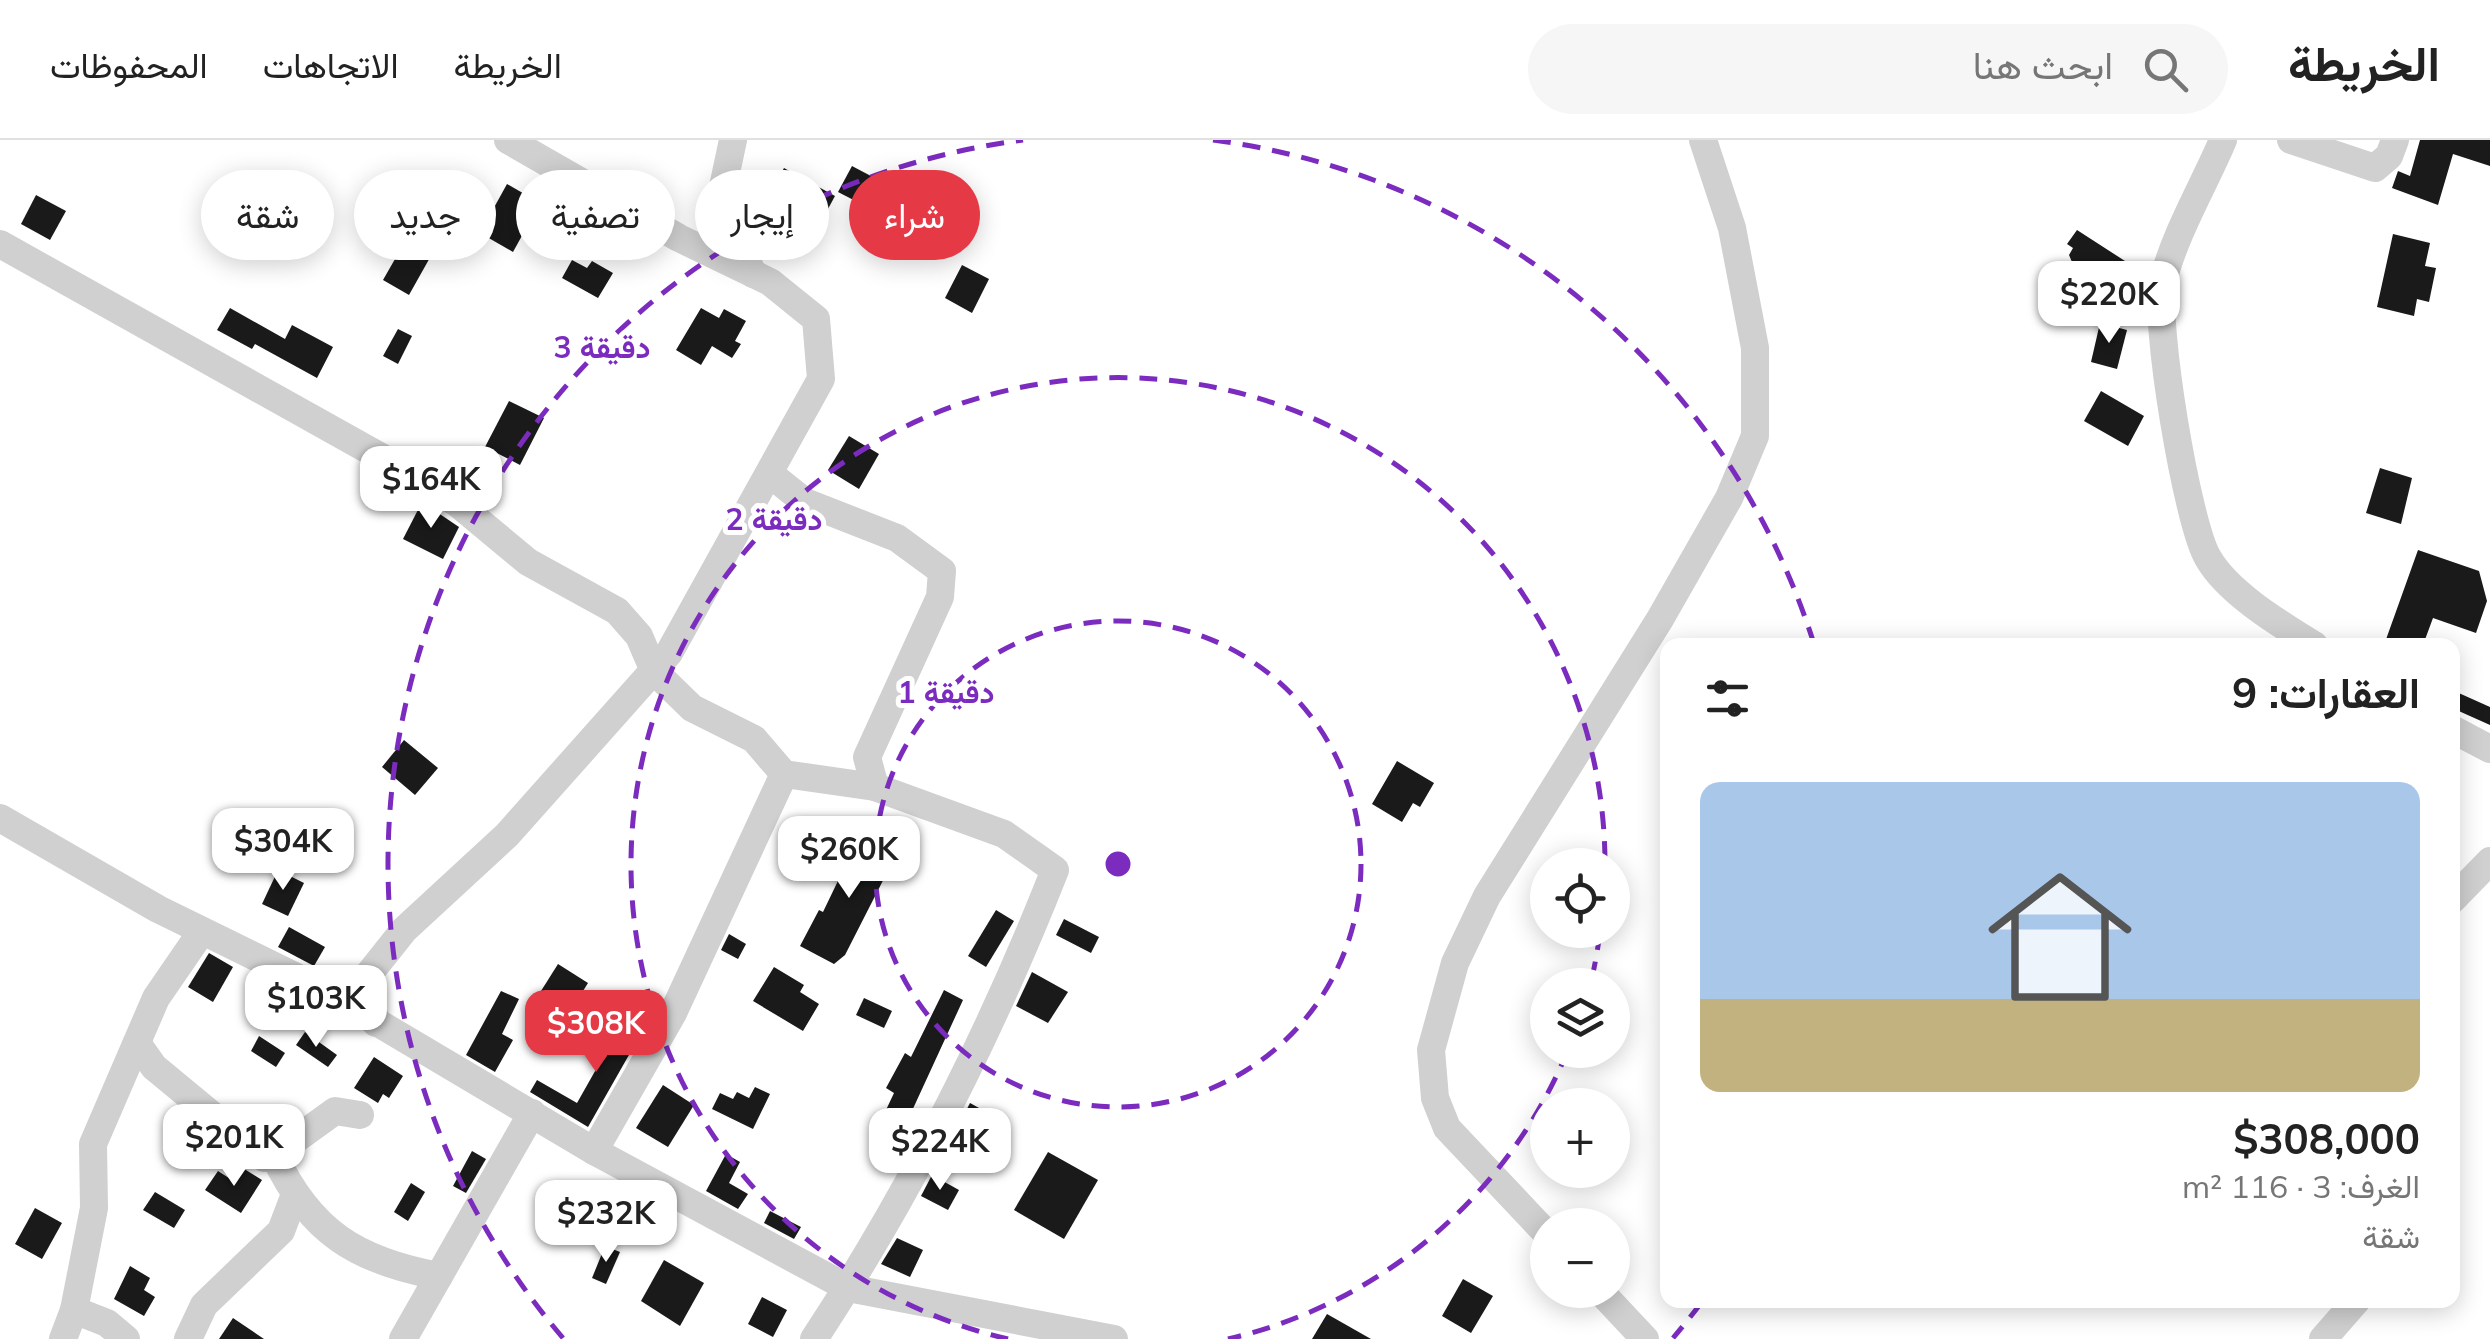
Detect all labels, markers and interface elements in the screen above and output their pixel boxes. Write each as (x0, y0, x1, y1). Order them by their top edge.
search box (1528, 24, 2228, 114)
text: الخريطة (2288, 33, 2440, 93)
text: ابحث هنا (1973, 41, 2113, 89)
icon: search (2138, 42, 2193, 97)
text: المحفوظات (50, 43, 208, 87)
text: الاتجاهات (263, 43, 399, 87)
text: الخريطة (454, 43, 562, 87)
chip: شقة (201, 170, 334, 260)
chip: جديد (354, 170, 496, 260)
chip: تصفية (516, 170, 675, 260)
chip: إيجار (695, 170, 829, 260)
chip: شراء (849, 170, 980, 260)
pin: $220K (2039, 261, 2179, 346)
text: $220K (2060, 273, 2158, 313)
text: 3 دقيقة (554, 328, 650, 366)
pin: $164K (361, 446, 501, 531)
text: $164K (382, 458, 480, 498)
text: 2 دقيقة (726, 500, 822, 538)
text: العقارات: 9 (2232, 666, 2420, 719)
icon: filters (1700, 671, 1755, 726)
text: 1 دقيقة (898, 673, 994, 711)
pin: $304K (213, 808, 353, 893)
pin: $260K (779, 816, 919, 901)
text: $304K (234, 820, 332, 860)
text: $260K (800, 828, 898, 868)
centre of rings (1100, 846, 1136, 882)
icon: home (1970, 847, 2150, 1027)
map controls (1530, 848, 1630, 1308)
button: locate (1530, 848, 1630, 948)
pin: $103K (246, 965, 386, 1050)
button: layers (1530, 968, 1630, 1068)
text: $103K (267, 977, 365, 1017)
pin: $308K (526, 990, 666, 1075)
text: $308K (547, 1002, 645, 1042)
button: + (1530, 1088, 1630, 1188)
pin: $201K (164, 1104, 304, 1189)
pin: $224K (870, 1108, 1010, 1193)
text: $308,000 (2233, 1112, 2420, 1165)
text: $201K (185, 1116, 283, 1156)
text: $224K (891, 1120, 989, 1160)
text: الغرف: 3 · 116 m² (2182, 1166, 2420, 1206)
pin: $232K (536, 1180, 676, 1265)
text: $232K (557, 1192, 655, 1232)
button: − (1530, 1208, 1630, 1308)
text: شقة (2362, 1216, 2420, 1256)

